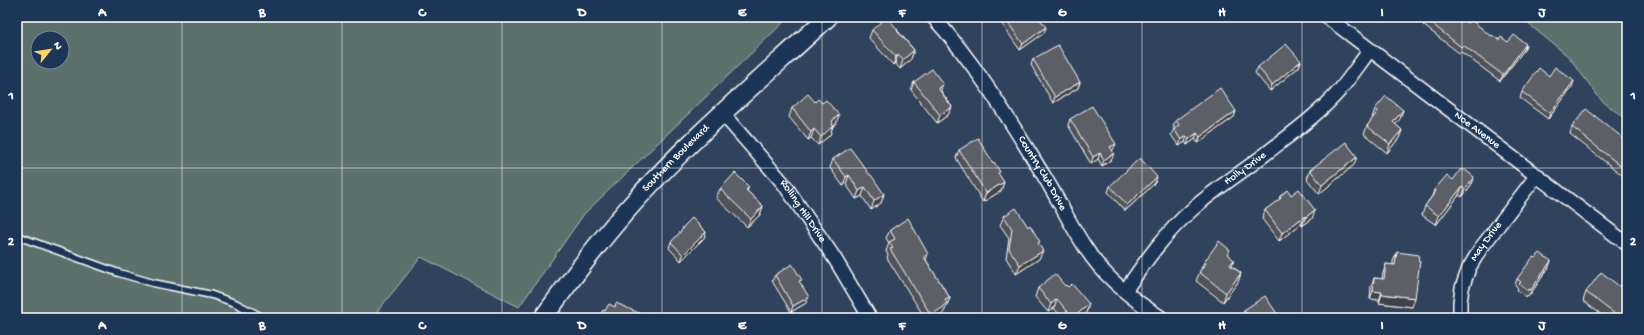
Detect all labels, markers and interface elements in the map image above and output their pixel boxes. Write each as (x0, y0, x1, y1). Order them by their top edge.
text: A (97, 6, 107, 21)
text: B (258, 6, 267, 21)
text: C (417, 6, 427, 21)
text: D (577, 6, 587, 21)
text: E (738, 6, 747, 21)
text: F (898, 6, 907, 21)
text: G (1058, 6, 1067, 21)
text: H (1218, 6, 1226, 21)
text: I (1380, 6, 1384, 21)
text: J (1538, 6, 1547, 21)
north arrow (30, 30, 70, 70)
text: N (50, 40, 64, 52)
text: 1 (7, 89, 14, 104)
text: 1 (1629, 89, 1636, 104)
street label: Noe Avenue (1452, 109, 1502, 152)
street label: Southern Boulevard (640, 121, 713, 195)
street label: Country Club Drive (1015, 134, 1069, 213)
street label: Holly Drive (1222, 149, 1269, 188)
street label: Rolling Hill Drive (777, 178, 828, 245)
street label: May Drive (1468, 219, 1505, 264)
text: 2 (8, 235, 15, 250)
text: 2 (1630, 235, 1637, 250)
text: A (97, 319, 107, 334)
text: B (258, 319, 267, 334)
text: C (417, 319, 427, 334)
text: D (577, 319, 587, 334)
text: E (738, 319, 747, 334)
text: F (898, 319, 907, 334)
text: G (1058, 319, 1067, 334)
text: H (1218, 319, 1226, 334)
text: I (1380, 319, 1384, 334)
text: J (1538, 319, 1547, 334)

